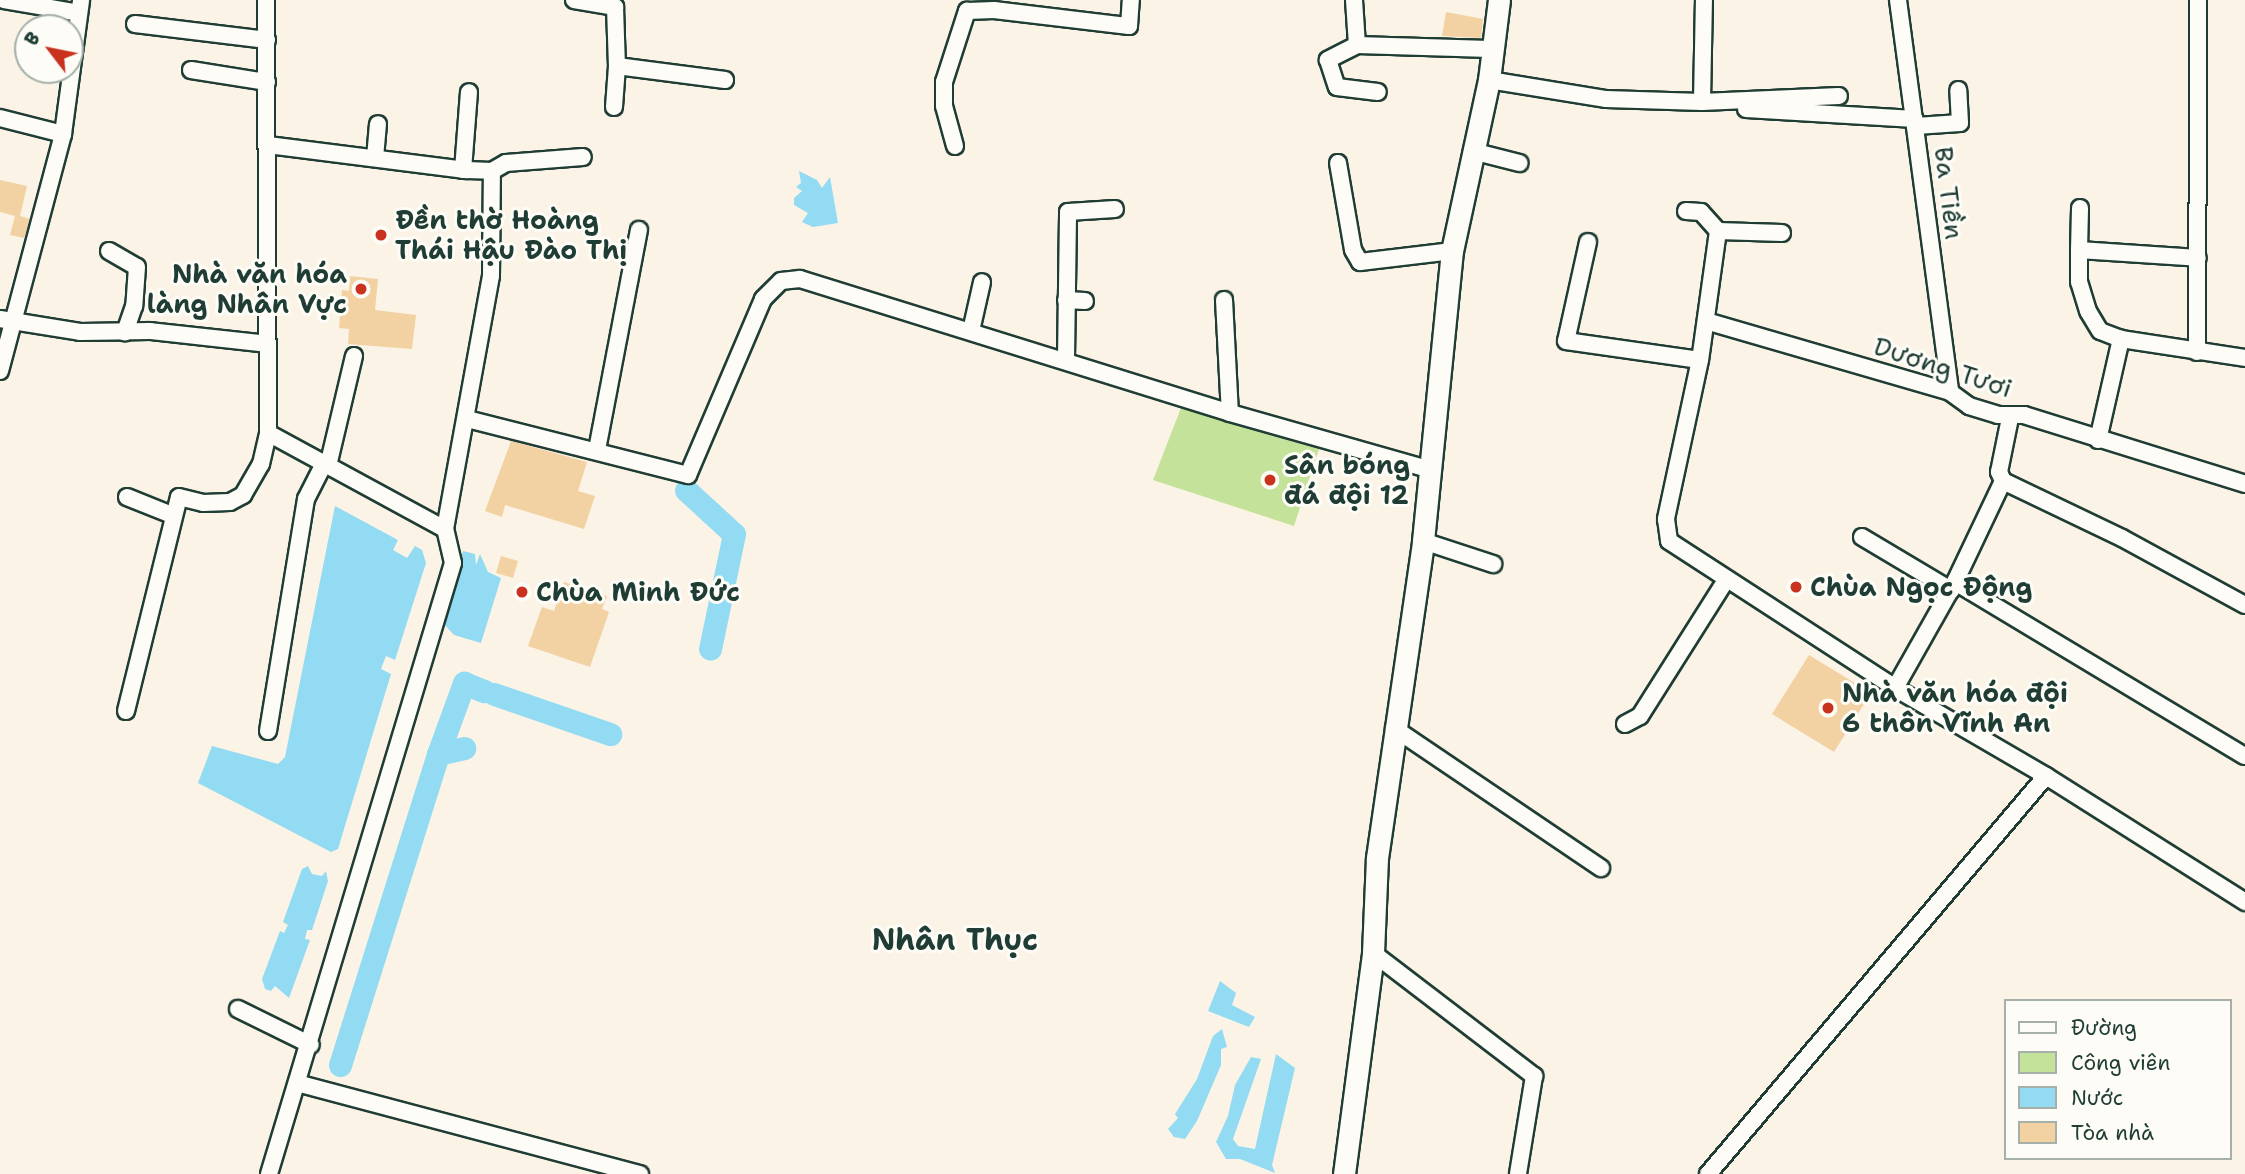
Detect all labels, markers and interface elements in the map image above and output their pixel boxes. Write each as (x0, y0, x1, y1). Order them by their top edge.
north arrow (14, 14, 84, 84)
text: B (19, 27, 46, 50)
street label: Ba Tiền (1928, 145, 1970, 241)
place label: Đền thờ Hoàng Thái Hậu Đào Thị (395, 204, 627, 266)
marker: Đền thờ Hoàng Thái Hậu Đào Thị (373, 227, 389, 243)
place label: Nhà văn hóa làng Nhân Vực (147, 258, 347, 320)
marker: Nhà văn hóa làng Nhân Vực (353, 281, 369, 297)
street label: Dương Tươi (1870, 330, 2016, 404)
place label: Sân bóng đá đội 12 (1284, 449, 1410, 510)
marker: Sân bóng đá đội 12 (1262, 472, 1278, 488)
place label: Chùa Ngọc Động (1810, 571, 2032, 603)
place label: Chùa Minh Đức (536, 576, 740, 608)
marker: Chùa Ngọc Động (1788, 579, 1804, 595)
marker: Chùa Minh Đức (514, 584, 530, 600)
place label: Nhà văn hóa đội 6 thôn Vĩnh An (1842, 677, 2068, 738)
marker: Nhà văn hóa đội 6 thôn Vĩnh An (1820, 700, 1836, 716)
district label: Nhân Thục (872, 922, 1038, 958)
legend (2004, 999, 2231, 1160)
text: Đường (2071, 1014, 2137, 1042)
text: Công viên (2071, 1049, 2170, 1077)
text: Nước (2071, 1084, 2123, 1112)
text: Tòa nhà (2071, 1119, 2154, 1147)

